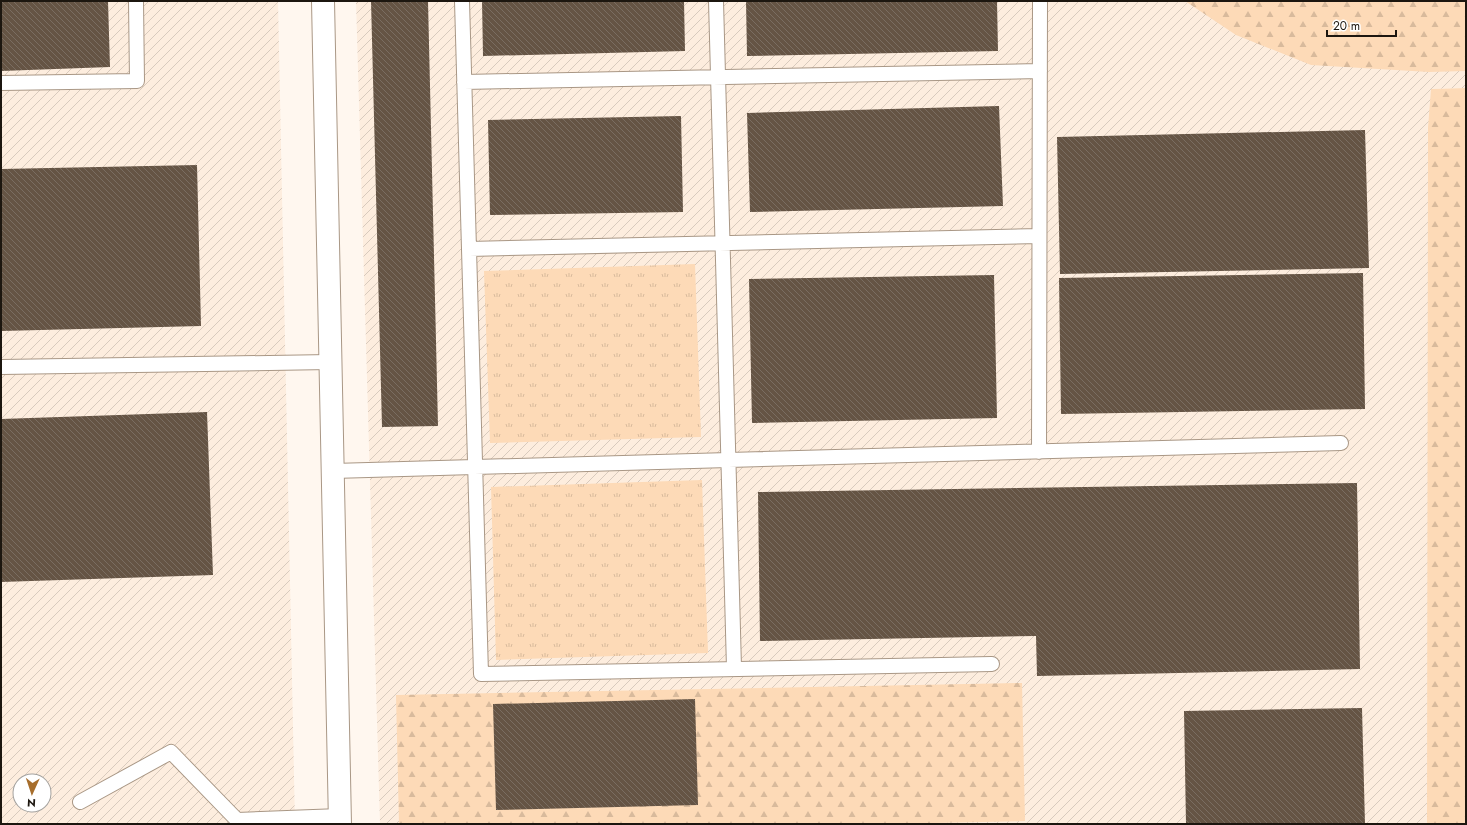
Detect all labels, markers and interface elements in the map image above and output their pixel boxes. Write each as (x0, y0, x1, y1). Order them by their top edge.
scale bar (1327, 12, 1396, 38)
text: 20 m (1333, 17, 1360, 35)
north arrow (12, 773, 52, 813)
text: N (27, 795, 36, 811)

